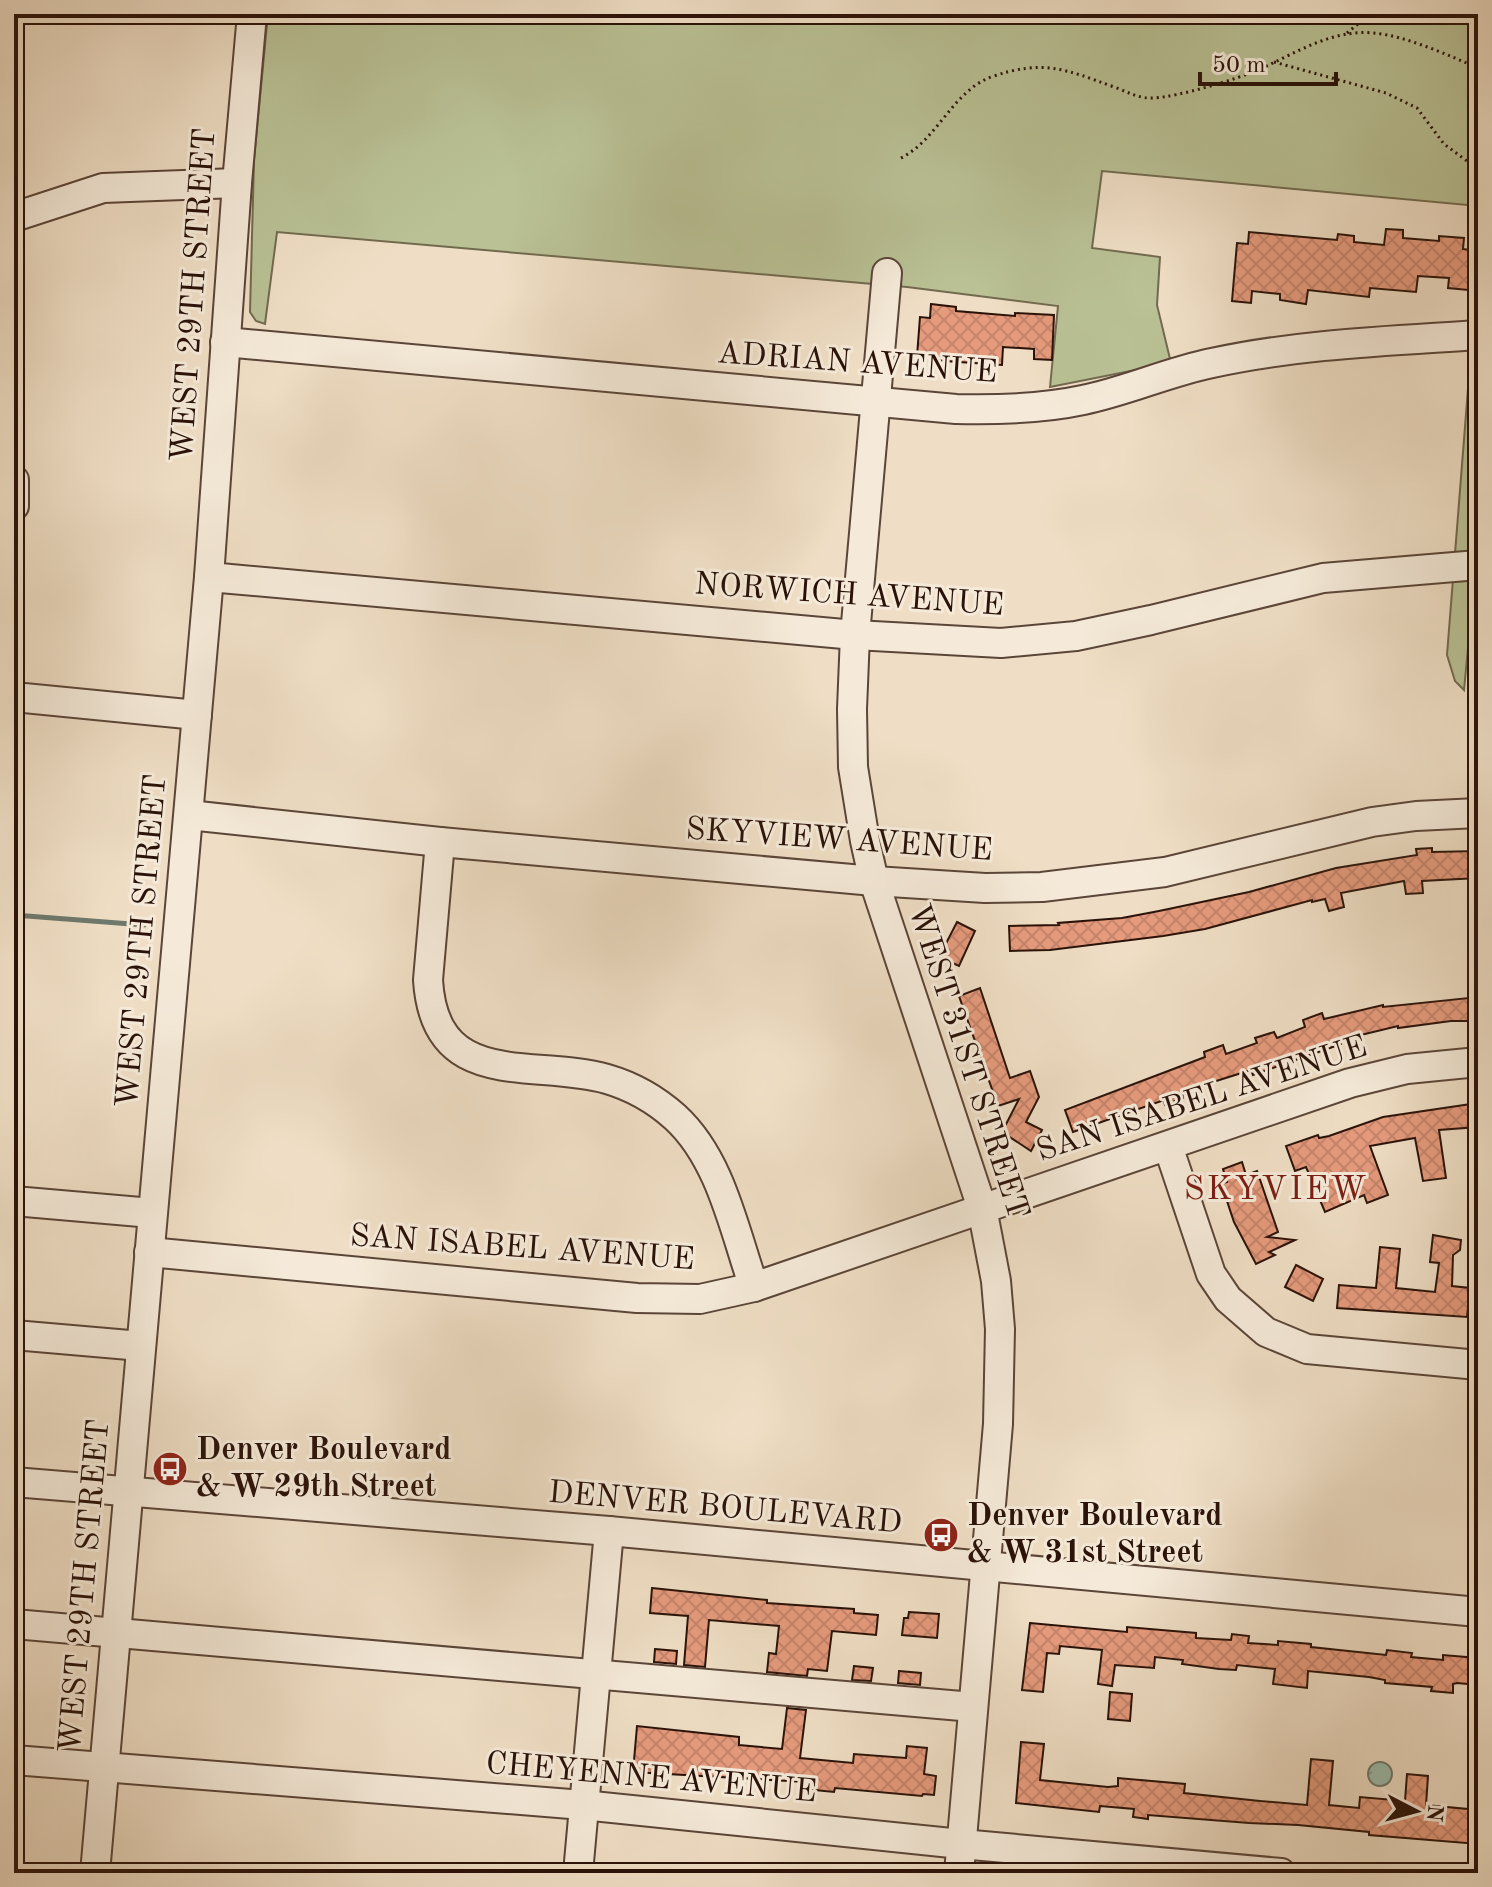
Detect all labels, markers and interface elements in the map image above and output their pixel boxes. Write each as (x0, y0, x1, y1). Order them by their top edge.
scale bar (1200, 36, 1336, 86)
text: 50 m (1212, 54, 1266, 78)
street label: WEST 29TH STREET (167, 127, 223, 463)
street label: ADRIAN AVENUE (716, 338, 998, 390)
street label: NORWICH AVENUE (693, 569, 1005, 623)
street label: WEST 29TH STREET (112, 773, 174, 1109)
street label: SKYVIEW AVENUE (684, 814, 994, 868)
street label: WEST 31ST STREET (901, 900, 1033, 1224)
street label: SAN ISABEL AVENUE (1033, 1031, 1371, 1169)
district label: SKYVIEW (1184, 1173, 1368, 1207)
street label: SAN ISABEL AVENUE (349, 1221, 695, 1277)
street label: WEST 29TH STREET (55, 1418, 117, 1754)
place label: Denver Boulevard & W 29th Street (196, 1435, 452, 1504)
bus stop icon: Denver Boulevard & W 29th Street (151, 1450, 189, 1488)
street label: DENVER BOULEVARD (547, 1478, 903, 1540)
place label: Denver Boulevard & W 31st Street (967, 1501, 1223, 1570)
bus stop icon: Denver Boulevard & W 31st Street (922, 1516, 960, 1554)
street label: CHEYENNE AVENUE (484, 1749, 818, 1809)
north arrow (1376, 1771, 1456, 1851)
text: N (1422, 1803, 1446, 1823)

